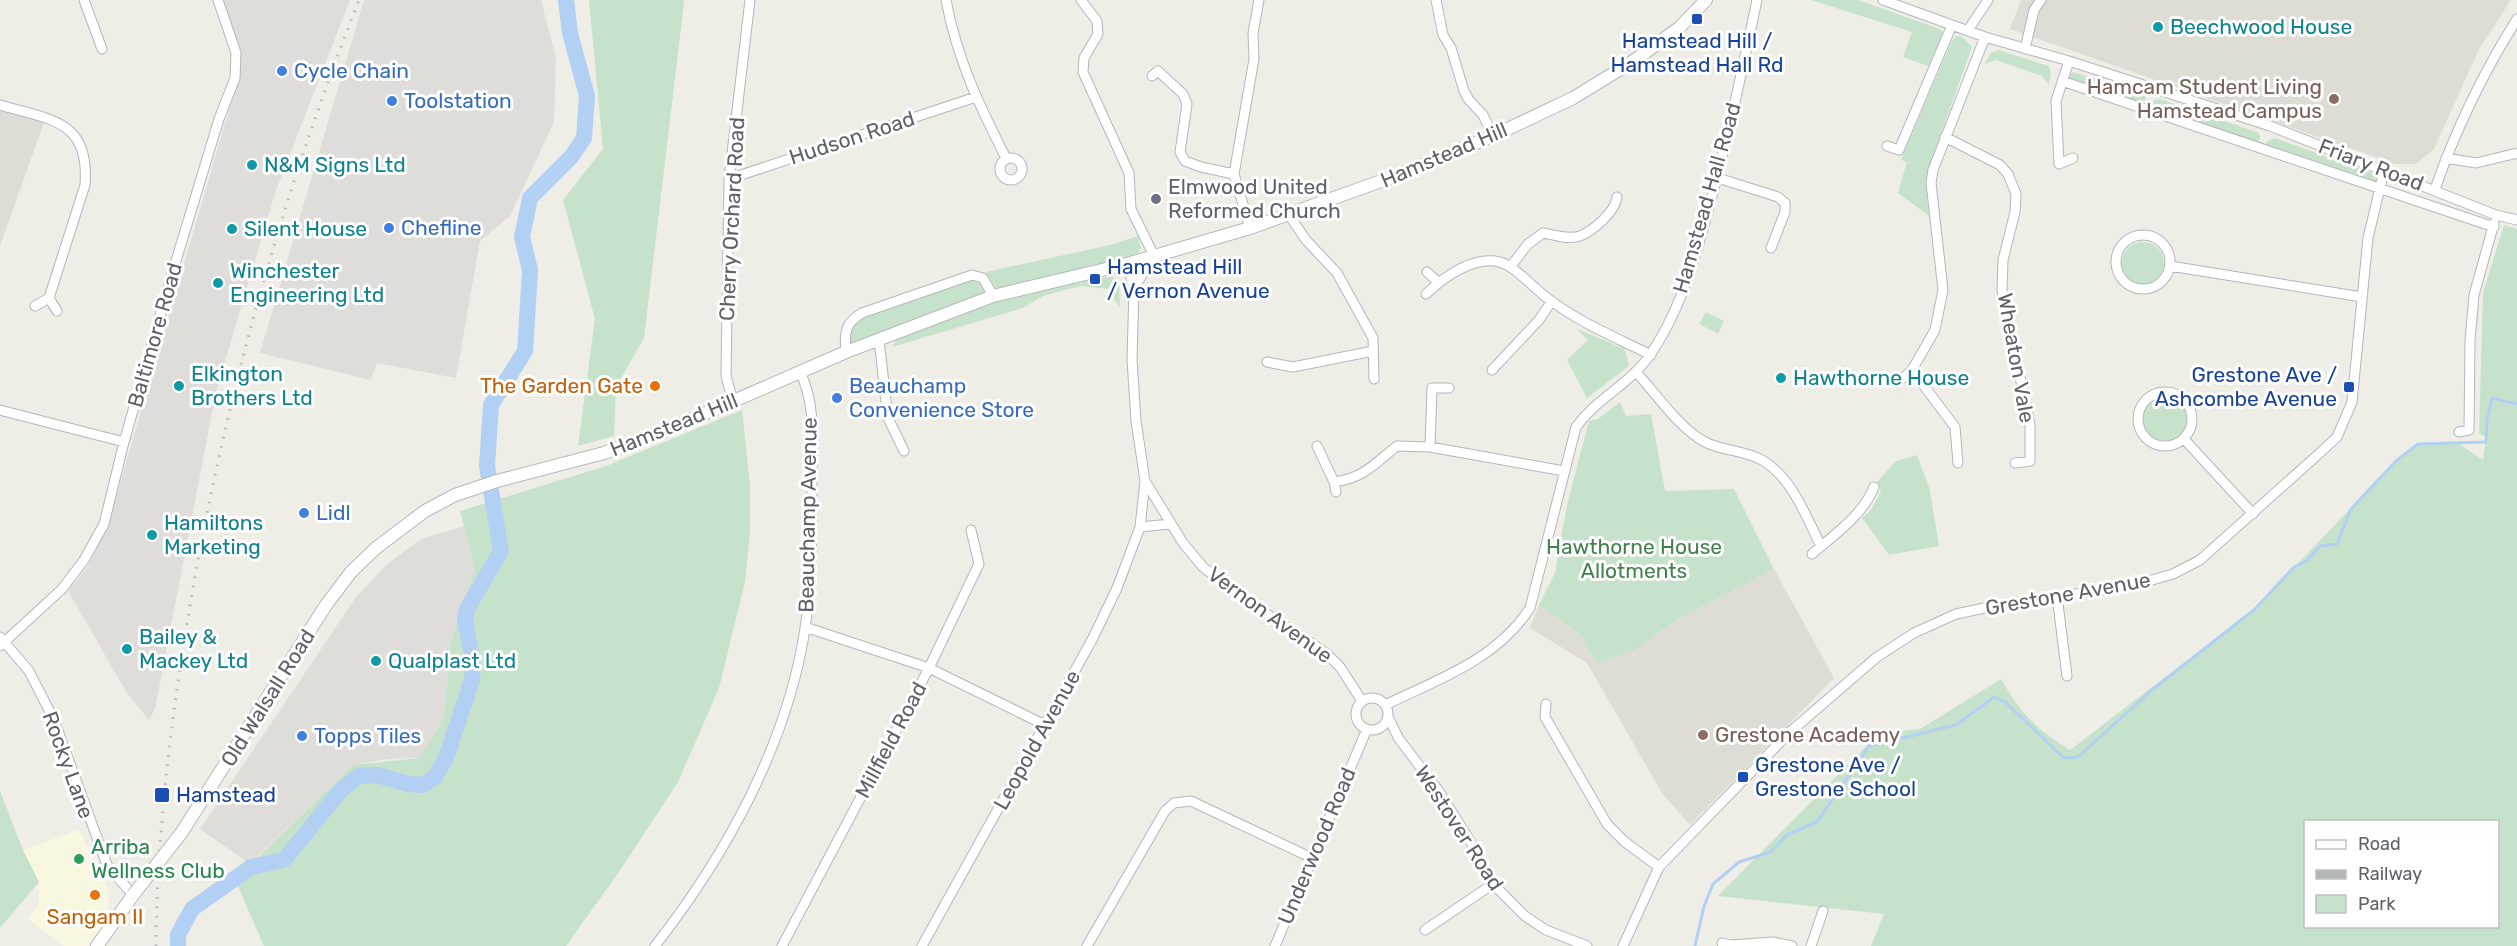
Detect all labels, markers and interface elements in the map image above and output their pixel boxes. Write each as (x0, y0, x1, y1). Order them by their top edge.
marker: Hamstead Hill / Hamstead Hall Rd (1690, 12, 1704, 26)
place label: Beechwood House (2170, 14, 2352, 39)
marker: Beechwood House (2151, 20, 2165, 34)
place label: Hamstead Hill / Hamstead Hall Rd (1610, 28, 1784, 77)
place label: Cycle Chain (294, 58, 409, 83)
marker: Cycle Chain (275, 64, 289, 78)
place label: Hamcam Student Living Hamstead Campus (2087, 74, 2322, 123)
place label: Toolstation (404, 88, 512, 113)
marker: Hamcam Student Living Hamstead Campus (2327, 92, 2341, 106)
marker: Toolstation (385, 94, 399, 108)
street label: Hamstead Hall Road (1667, 100, 1746, 296)
street label: Hudson Road (786, 105, 918, 170)
street label: Cherry Orchard Road (714, 117, 749, 321)
street label: Hamstead Hill (1377, 117, 1511, 193)
street label: Friary Road (2315, 133, 2427, 196)
place label: N&M Signs Ltd (264, 152, 406, 177)
marker: N&M Signs Ltd (245, 158, 259, 172)
place label: Elmwood United Reformed Church (1168, 174, 1341, 223)
marker: Elmwood United Reformed Church (1149, 192, 1163, 206)
place label: Chefline (401, 215, 482, 240)
place label: Silent House (244, 216, 367, 241)
marker: Chefline (382, 221, 396, 235)
marker: Silent House (225, 222, 239, 236)
place label: Hamstead Hill / Vernon Avenue (1107, 254, 1270, 303)
place label: Winchester Engineering Ltd (230, 258, 384, 307)
street label: Baltimore Road (122, 260, 187, 410)
marker: Hamstead Hill / Vernon Avenue (1088, 272, 1102, 286)
marker: Winchester Engineering Ltd (211, 276, 225, 290)
street label: Wheaton Vale (1993, 291, 2040, 425)
place label: Elkington Brothers Ltd (191, 361, 313, 410)
place label: Grestone Ave / Ashcombe Avenue (2155, 362, 2337, 411)
place label: Hawthorne House (1793, 365, 1969, 390)
marker: Hawthorne House (1774, 371, 1788, 385)
place label: The Garden Gate (480, 373, 643, 398)
place label: Beauchamp Convenience Store (849, 373, 1034, 422)
marker: Elkington Brothers Ltd (172, 379, 186, 393)
marker: The Garden Gate (648, 379, 662, 393)
marker: Grestone Ave / Ashcombe Avenue (2342, 380, 2356, 394)
street label: Hamstead Hill (606, 388, 741, 461)
marker: Beauchamp Convenience Store (830, 391, 844, 405)
street label: Beauchamp Avenue (793, 417, 822, 613)
place label: Lidl (316, 500, 351, 525)
marker: Lidl (297, 506, 311, 520)
place label: Hamiltons Marketing (164, 510, 263, 559)
marker: Hamiltons Marketing (145, 528, 159, 542)
park label: Hawthorne House Allotments (1546, 534, 1722, 583)
street label: Vernon Avenue (1203, 561, 1338, 668)
street label: Grestone Avenue (1983, 567, 2153, 620)
place label: Bailey & Mackey Ltd (139, 624, 248, 673)
street label: Old Walsall Road (215, 624, 320, 771)
marker: Bailey & Mackey Ltd (120, 642, 134, 656)
place label: Qualplast Ltd (388, 648, 516, 673)
marker: Qualplast Ltd (369, 654, 383, 668)
street label: Leopold Avenue (988, 666, 1085, 814)
street label: Millfield Road (850, 677, 932, 802)
street label: Rocky Lane (38, 708, 99, 822)
place label: Grestone Academy (1715, 722, 1901, 747)
place label: Topps Tiles (314, 723, 421, 748)
marker: Grestone Academy (1696, 728, 1710, 742)
marker: Topps Tiles (295, 729, 309, 743)
place label: Grestone Ave / Grestone School (1755, 752, 1916, 801)
street label: Westover Road (1410, 760, 1509, 895)
street label: Underwood Road (1272, 764, 1361, 928)
marker: Grestone Ave / Grestone School (1736, 770, 1750, 784)
place label: Hamstead (176, 782, 276, 807)
marker: Hamstead (153, 786, 171, 804)
legend (2304, 820, 2499, 928)
text: Road (2358, 833, 2401, 855)
place label: Arriba Wellness Club (91, 834, 225, 883)
marker: Arriba Wellness Club (72, 852, 86, 866)
text: Railway (2358, 863, 2422, 885)
marker: Sangam II (88, 888, 102, 902)
text: Park (2358, 893, 2396, 915)
place label: Sangam II (47, 904, 143, 929)

